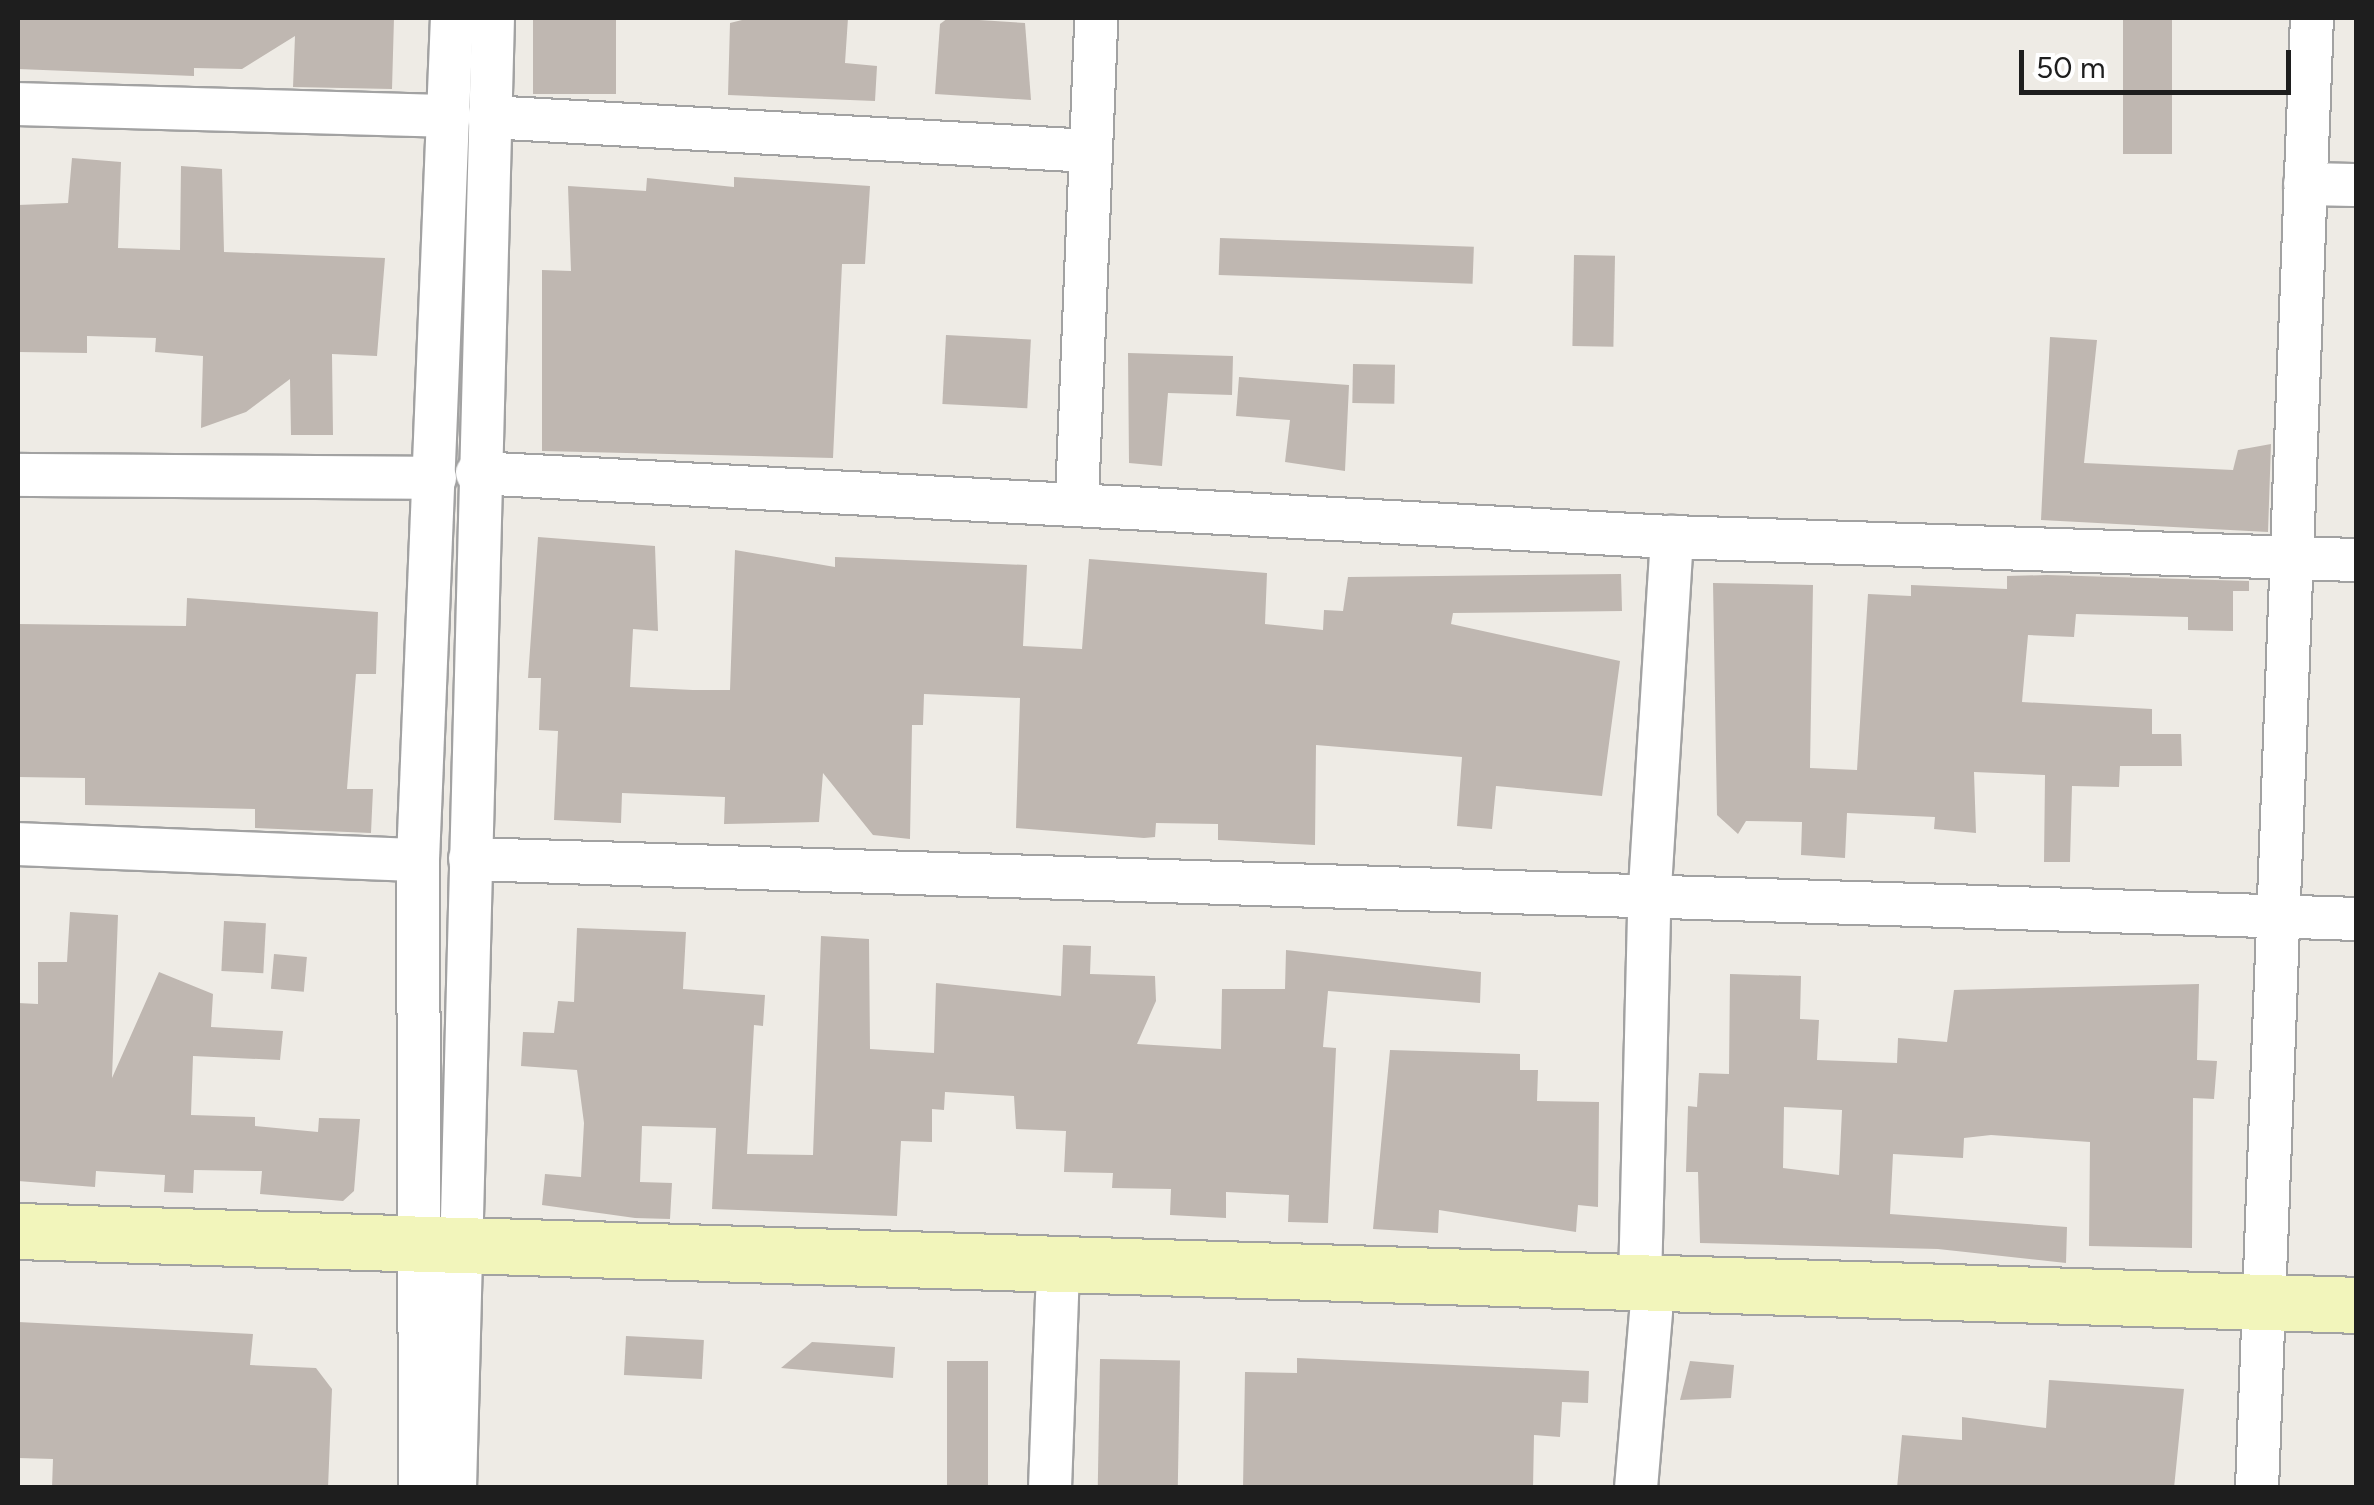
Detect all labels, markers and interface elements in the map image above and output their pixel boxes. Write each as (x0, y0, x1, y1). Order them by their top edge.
scale bar (2024, 30, 2296, 92)
text: 50 m (2036, 49, 2105, 86)

